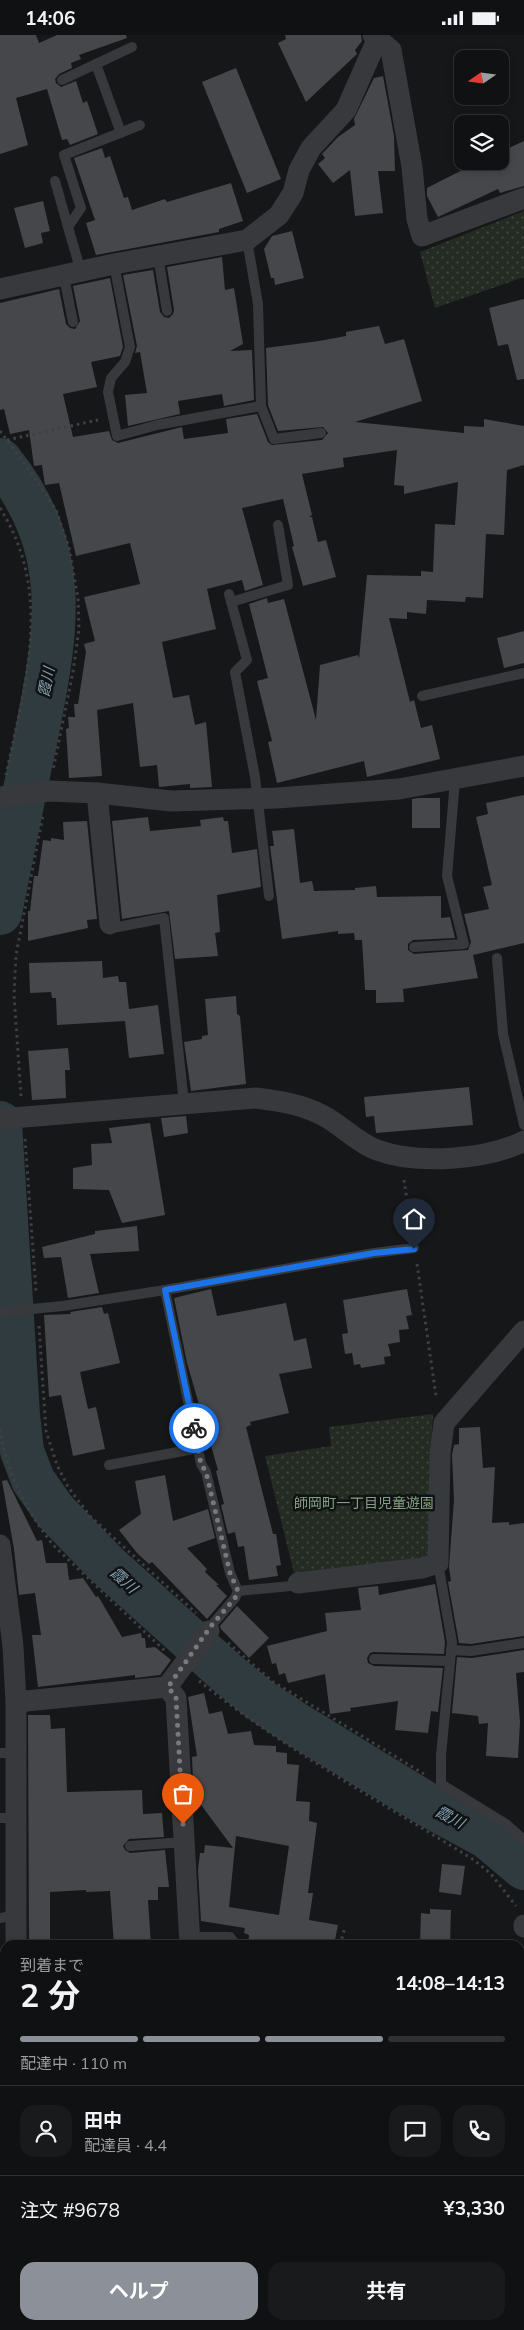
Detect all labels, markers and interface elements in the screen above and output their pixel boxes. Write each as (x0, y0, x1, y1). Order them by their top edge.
text: 14:06 (25, 6, 75, 30)
north arrow (454, 50, 509, 105)
map controls (454, 50, 509, 170)
button: layers (454, 115, 509, 170)
water label: 霞川 (34, 664, 59, 699)
pin (393, 1198, 435, 1249)
icon: home (400, 1205, 428, 1233)
courier (169, 1403, 219, 1453)
icon: bike (180, 1414, 208, 1442)
park label: 師岡町一丁目児童遊園 (294, 1494, 434, 1512)
water label: 霞川 (106, 1563, 143, 1598)
pin (162, 1773, 204, 1824)
icon: bag (169, 1780, 197, 1808)
water label: 霞川 (432, 1802, 469, 1833)
text: 到着まで (20, 1955, 84, 1975)
text: 14:08–14:13 (395, 1971, 505, 1995)
text: 2 分 (20, 1975, 80, 2015)
text: 配達中 · 110 m (20, 2053, 127, 2073)
button: person (20, 2105, 72, 2157)
button: chat (389, 2105, 441, 2157)
button: phone (453, 2105, 505, 2157)
text: 田中 (84, 2108, 122, 2132)
text: 配達員 · 4.4 (84, 2135, 167, 2155)
text: ¥3,330 (443, 2196, 505, 2220)
text: 注文 #9678 (20, 2198, 120, 2222)
button: ヘルプ (20, 2262, 258, 2320)
button: 共有 (268, 2262, 505, 2320)

